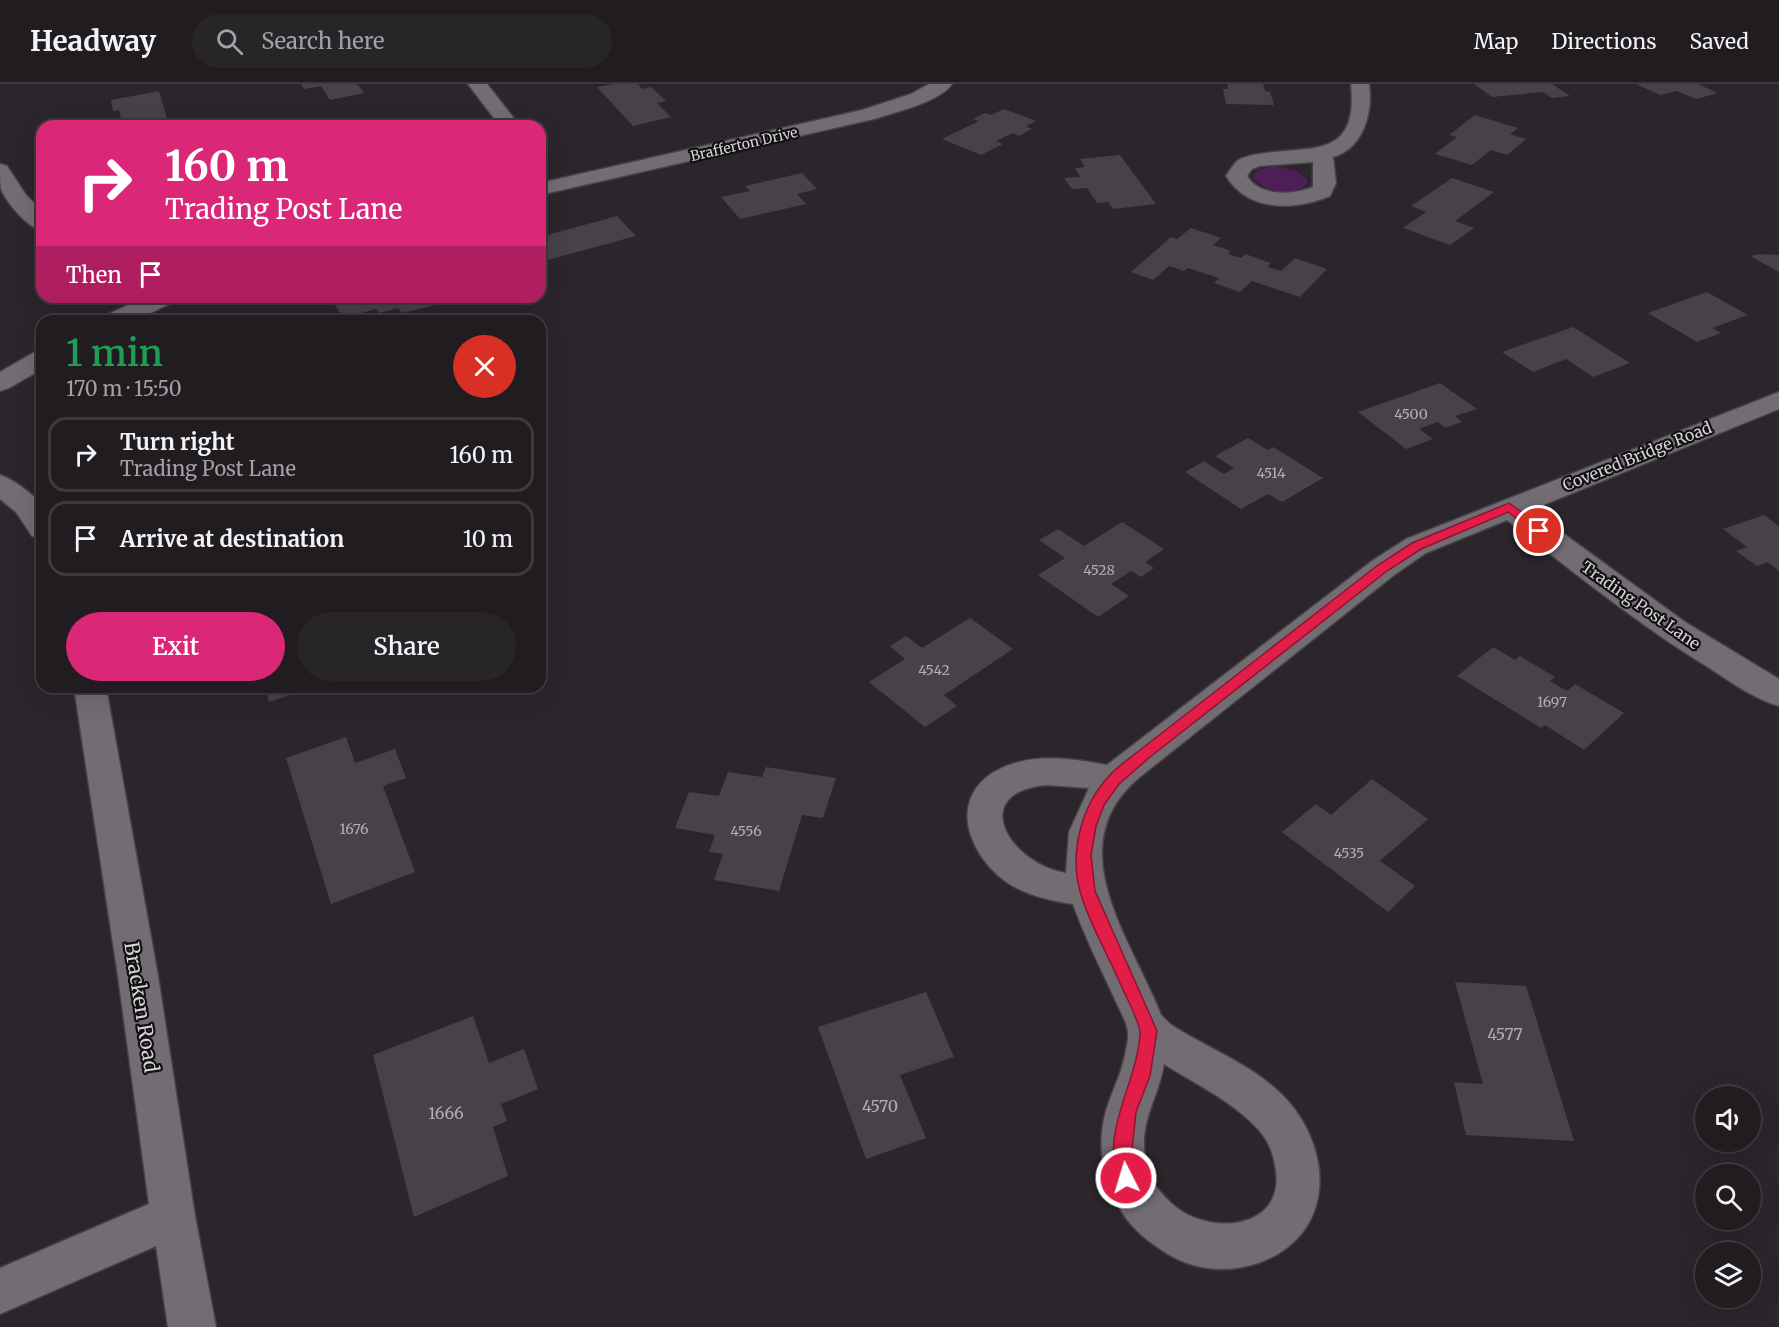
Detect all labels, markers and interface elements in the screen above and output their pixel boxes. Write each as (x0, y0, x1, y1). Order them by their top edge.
search box (192, 14, 612, 68)
text: Headway (30, 23, 156, 59)
icon: search (213, 25, 246, 58)
text: Search here (261, 27, 385, 55)
text: Map (1474, 28, 1518, 55)
text: Directions (1551, 28, 1656, 55)
text: Saved (1689, 28, 1749, 55)
street label: Brafferton Drive (689, 123, 799, 165)
text: 160 m (165, 140, 289, 192)
icon: right (66, 144, 144, 222)
text: Trading Post Lane (165, 192, 402, 226)
icon: arrive (134, 258, 167, 291)
text: Then (66, 261, 122, 289)
text: 1 min (66, 331, 163, 376)
button: close (453, 335, 516, 398)
text: 170 m · 15:50 (66, 376, 182, 401)
house number: 4500 (1394, 405, 1428, 423)
street label: Covered Bridge Road (1560, 417, 1715, 495)
text: Turn right (120, 428, 234, 456)
icon: right (69, 438, 102, 471)
text: 160 m (449, 441, 513, 469)
text: Trading Post Lane (120, 456, 296, 481)
house number: 4514 (1256, 464, 1286, 482)
pin (1513, 505, 1564, 556)
icon: arrive (1522, 514, 1555, 547)
icon: arrive (69, 522, 102, 555)
text: Arrive at destination (120, 525, 344, 553)
text: 10 m (463, 525, 513, 553)
street label: Trading Post Lane (1578, 556, 1704, 654)
house number: 4528 (1083, 561, 1115, 579)
button: Exit (66, 612, 285, 681)
button: Share (297, 612, 516, 681)
house number: 4542 (918, 661, 950, 679)
house number: 1697 (1537, 693, 1567, 711)
house number: 1676 (340, 820, 368, 838)
house number: 4556 (730, 822, 762, 840)
house number: 4535 (1334, 844, 1364, 862)
street label: Bracken Road (119, 940, 165, 1074)
house number: 4577 (1487, 1024, 1523, 1044)
map controls (1695, 1086, 1761, 1308)
button: sound (1695, 1086, 1761, 1152)
house number: 4570 (862, 1096, 898, 1116)
house number: 1666 (428, 1103, 464, 1123)
position arrow (1094, 1146, 1158, 1210)
button: search (1695, 1164, 1761, 1230)
button: layers (1695, 1242, 1761, 1308)

